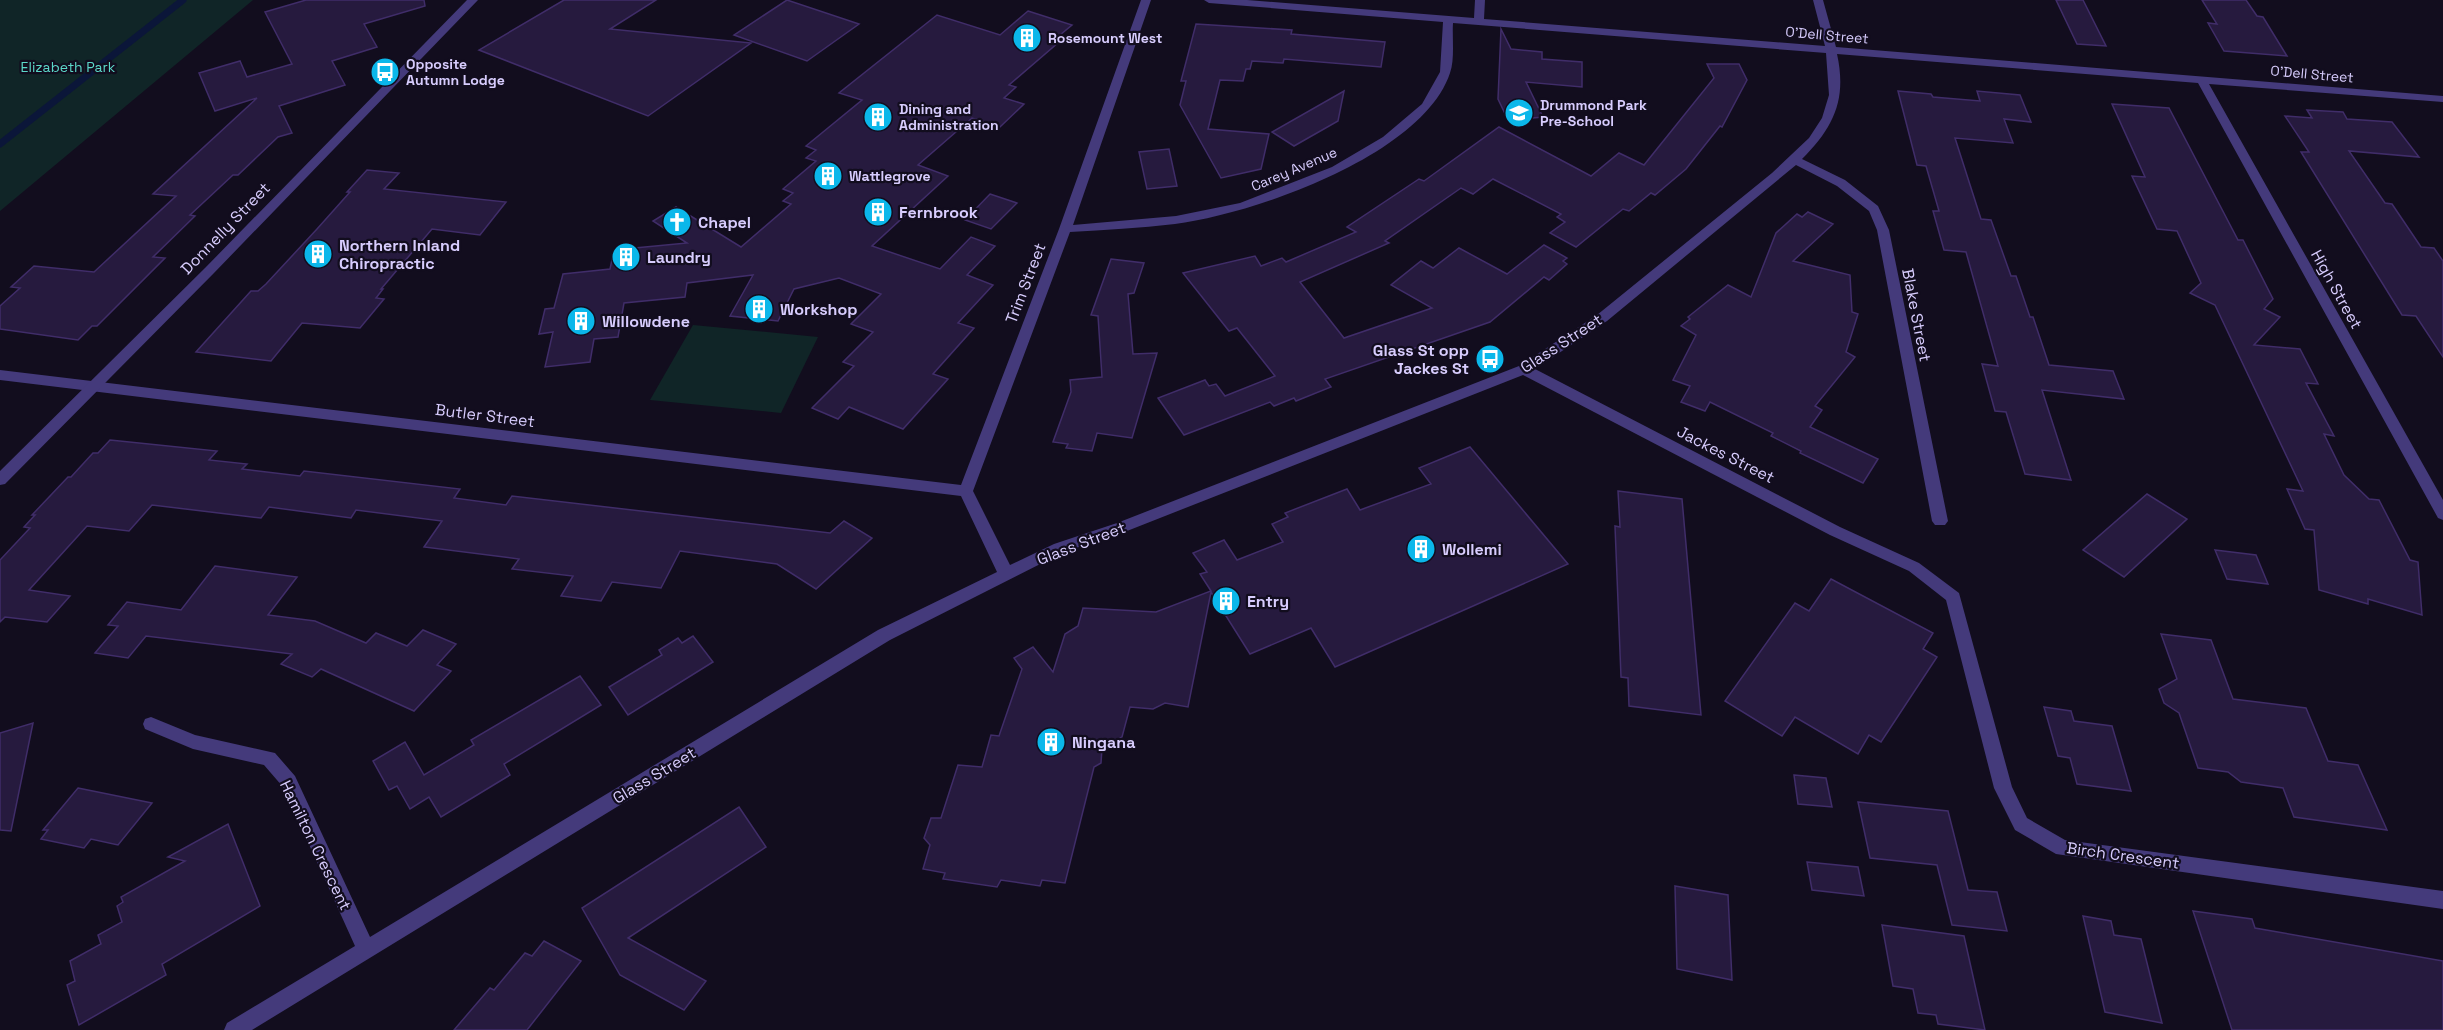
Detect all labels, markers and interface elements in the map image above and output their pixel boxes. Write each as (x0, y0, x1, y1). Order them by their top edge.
building icon: Rosemount West (1011, 22, 1043, 54)
street label: O'Dell Street (1785, 22, 1869, 48)
place label: Rosemount West (1048, 29, 1162, 47)
place label: Opposite Autumn Lodge (406, 55, 505, 89)
bus stop icon: Opposite Autumn Lodge (369, 56, 401, 88)
park label: Elizabeth Park (21, 58, 116, 76)
street label: O'Dell Street (2270, 61, 2354, 87)
place label: Drummond Park Pre-School (1540, 96, 1647, 130)
school or university icon: Drummond Park Pre-School (1503, 97, 1535, 129)
place label: Dining and Administration (899, 100, 999, 134)
building icon: Dining and Administration (862, 101, 894, 133)
street label: Carey Avenue (1248, 143, 1340, 195)
building icon: Wattlegrove (812, 160, 844, 192)
place label: Wattlegrove (849, 167, 930, 185)
street label: Donnelly Street (176, 178, 275, 279)
building icon: Fernbrook (862, 196, 894, 228)
place label: Fernbrook (899, 202, 978, 223)
church icon: Chapel (661, 206, 693, 238)
place label: Chapel (698, 212, 751, 233)
place label: Northern Inland Chiropractic (339, 235, 460, 274)
building icon: Northern Inland Chiropractic (302, 238, 334, 270)
street label: Trim Street (1000, 240, 1050, 327)
building icon: Laundry (610, 241, 642, 273)
street label: High Street (2306, 246, 2367, 333)
place label: Laundry (647, 247, 711, 268)
street label: Blake Street (1897, 267, 1936, 363)
building icon: Workshop (743, 293, 775, 325)
place label: Workshop (780, 299, 857, 320)
building icon: Willowdene (565, 305, 597, 337)
street label: Glass Street (1516, 309, 1606, 378)
place label: Willowdene (602, 311, 690, 332)
place label: Glass St opp Jackes St (1373, 340, 1469, 379)
bus stop icon: Glass St opp Jackes St (1474, 343, 1506, 375)
street label: Butler Street (434, 399, 536, 432)
street label: Jackes Street (1673, 421, 1778, 488)
street label: Glass Street (1034, 517, 1129, 570)
building icon: Wollemi (1405, 533, 1437, 565)
place label: Wollemi (1442, 539, 1502, 560)
building icon: Entry (1210, 585, 1242, 617)
place label: Entry (1247, 591, 1289, 612)
building icon: Ningana (1035, 726, 1067, 758)
place label: Ningana (1072, 732, 1135, 753)
street label: Glass Street (609, 742, 700, 809)
street label: Hamilton Crescent (275, 777, 356, 914)
street label: Birch Crescent (2065, 837, 2181, 874)

